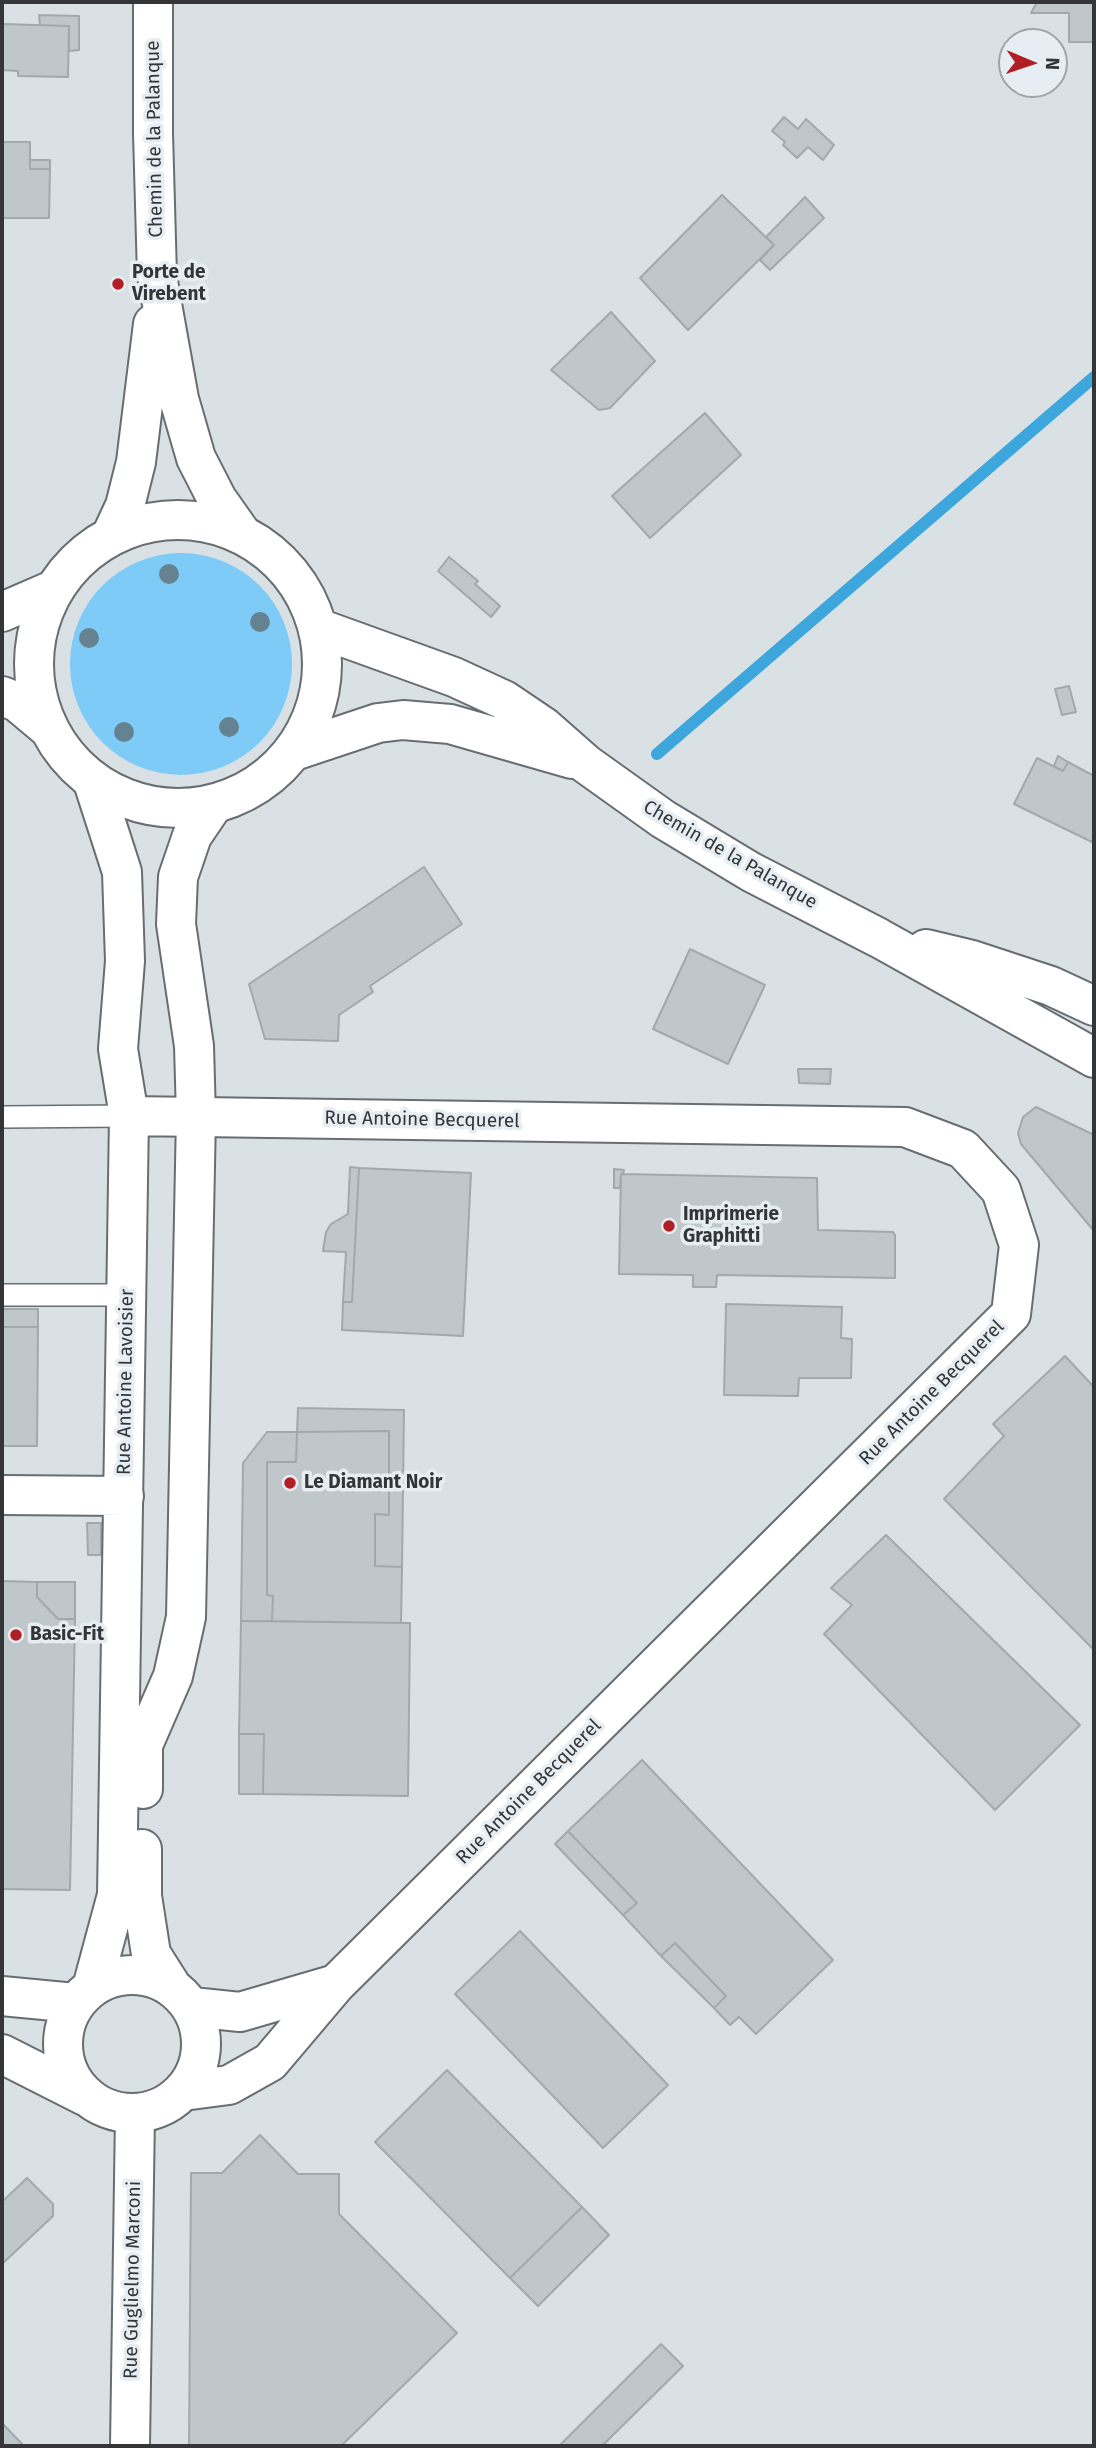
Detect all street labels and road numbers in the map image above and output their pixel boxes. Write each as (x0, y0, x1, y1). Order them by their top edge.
street label: Chemin de la Palanque (142, 40, 168, 238)
street label: Chemin de la Palanque (639, 796, 821, 914)
street label: Rue Antoine Becquerel (324, 1107, 520, 1133)
street label: Rue Antoine Lavoisier (113, 1289, 139, 1475)
street label: Rue Antoine Becquerel (855, 1316, 1009, 1470)
street label: Rue Antoine Becquerel (452, 1715, 606, 1869)
street label: Rue Guglielmo Marconi (120, 2181, 146, 2379)

